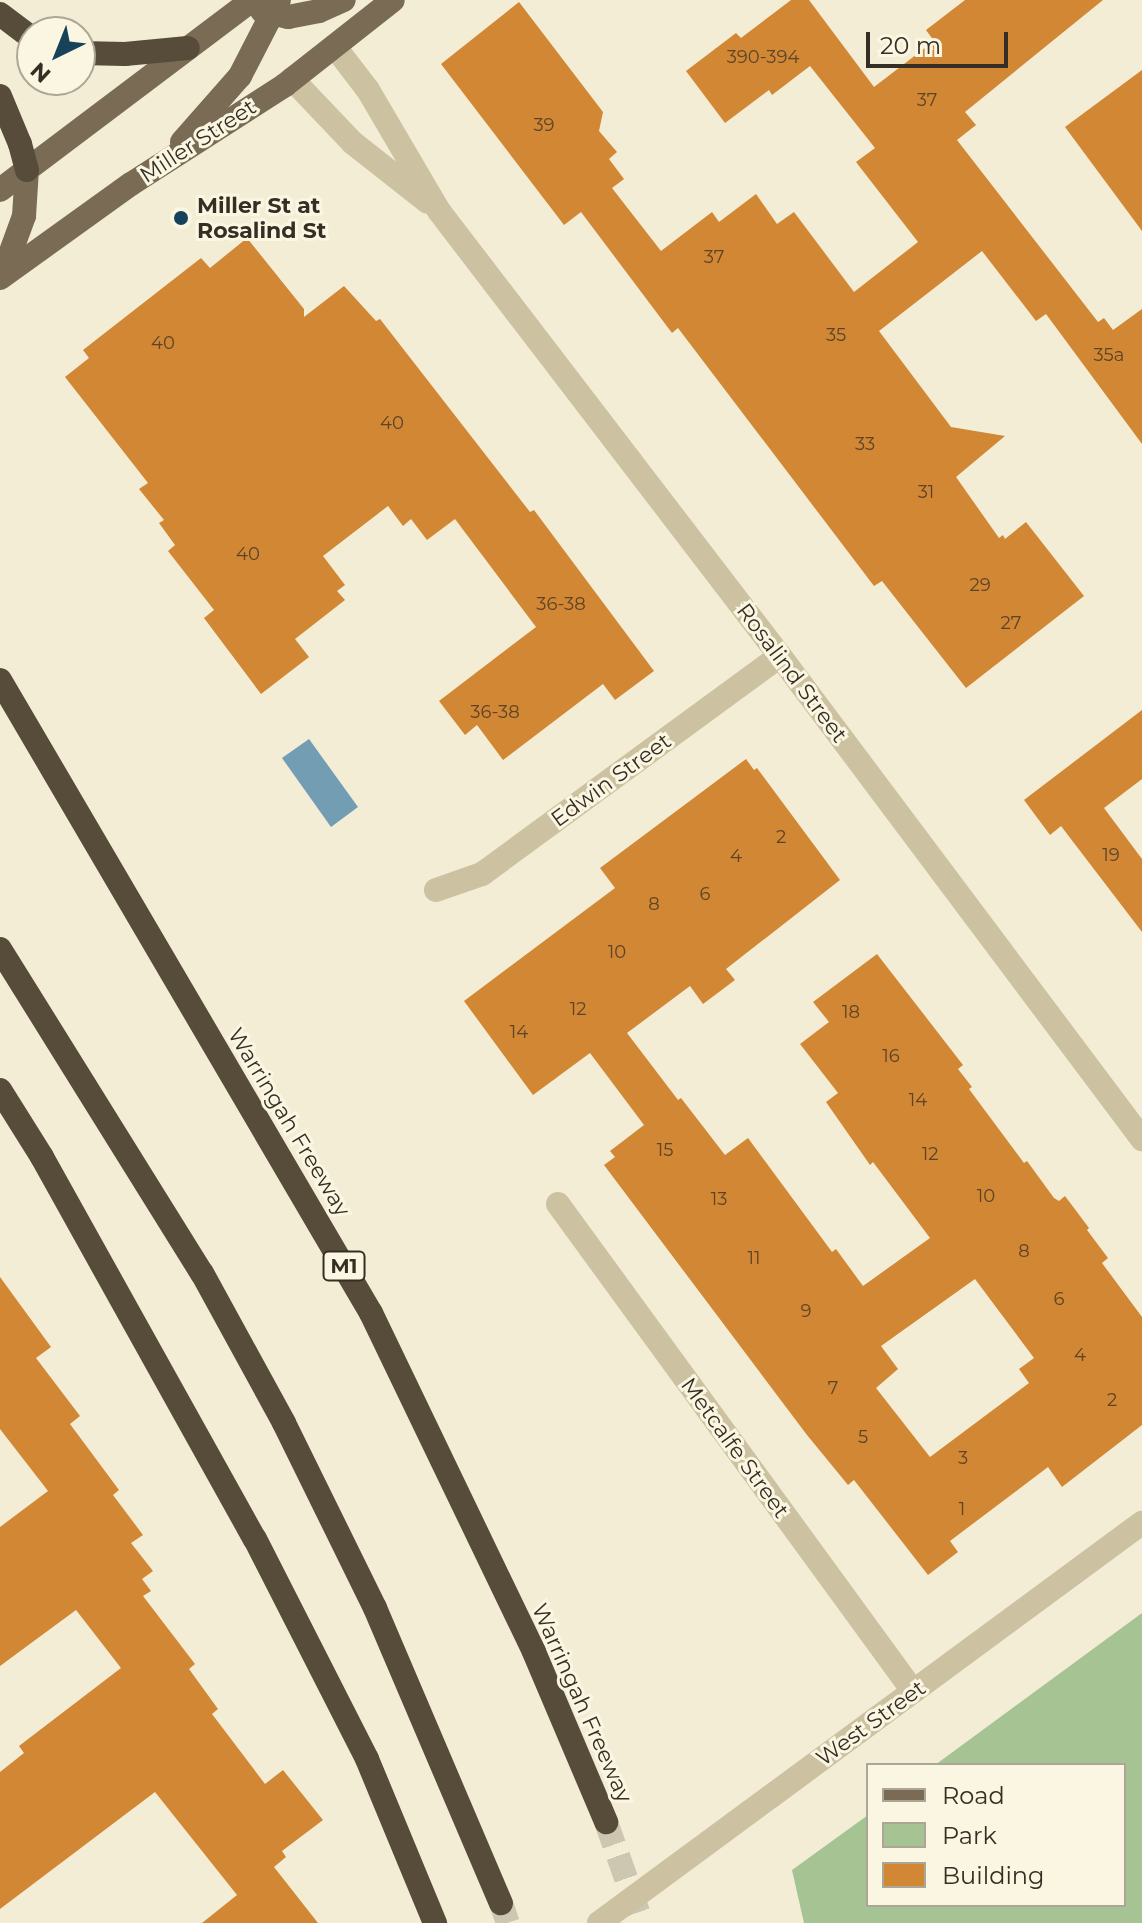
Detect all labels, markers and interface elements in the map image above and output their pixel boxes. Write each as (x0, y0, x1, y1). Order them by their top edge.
north arrow (16, 16, 96, 96)
scale bar (870, 16, 1012, 66)
text: 20 m (880, 31, 941, 60)
house number: 390-394 (727, 46, 799, 68)
text: N (25, 57, 56, 88)
house number: 37 (917, 89, 937, 111)
street label: Miller Street (135, 94, 261, 188)
house number: 39 (533, 114, 555, 136)
place label: Miller St at Rosalind St (197, 192, 326, 244)
marker: Miller St at Rosalind St (172, 209, 190, 227)
house number: 37 (704, 246, 724, 268)
house number: 35 (826, 324, 846, 346)
house number: 40 (151, 332, 175, 354)
house number: 35a (1094, 344, 1124, 366)
house number: 40 (380, 412, 404, 434)
house number: 33 (855, 433, 875, 455)
house number: 31 (918, 481, 934, 503)
house number: 40 (236, 543, 260, 565)
house number: 29 (969, 574, 991, 596)
house number: 36-38 (536, 593, 586, 615)
street label: Rosalind Street (731, 598, 853, 748)
house number: 27 (1001, 612, 1021, 634)
house number: 36-38 (470, 701, 520, 723)
street label: Edwin Street (546, 728, 676, 832)
house number: 2 (776, 826, 786, 848)
house number: 19 (1102, 844, 1120, 866)
house number: 4 (730, 845, 742, 867)
house number: 6 (700, 883, 710, 905)
house number: 8 (648, 893, 660, 915)
house number: 10 (608, 941, 626, 963)
house number: 12 (570, 998, 586, 1020)
house number: 18 (842, 1001, 860, 1023)
house number: 14 (510, 1021, 528, 1043)
street label: Warringah Freeway (222, 1023, 356, 1221)
house number: 16 (882, 1045, 900, 1067)
house number: 14 (909, 1089, 927, 1111)
house number: 15 (657, 1139, 673, 1161)
house number: 12 (922, 1143, 938, 1165)
house number: 10 (977, 1185, 995, 1207)
house number: 13 (711, 1188, 727, 1210)
house number: 8 (1018, 1240, 1030, 1262)
house number: 11 (748, 1247, 760, 1269)
road number: M1 (322, 1250, 366, 1282)
house number: 6 (1054, 1288, 1064, 1310)
house number: 9 (801, 1300, 811, 1322)
house number: 4 (1074, 1344, 1086, 1366)
street label: Metcalfe Street (675, 1373, 795, 1523)
house number: 7 (828, 1377, 838, 1399)
house number: 2 (1107, 1389, 1117, 1411)
house number: 5 (858, 1426, 868, 1448)
house number: 3 (958, 1447, 968, 1469)
house number: 1 (959, 1498, 965, 1520)
street label: Warringah Freeway (526, 1599, 638, 1807)
street label: West Street (811, 1675, 931, 1771)
legend (866, 1763, 1126, 1907)
text: Road (942, 1781, 1005, 1810)
text: Park (942, 1821, 997, 1850)
text: Building (942, 1861, 1045, 1890)

